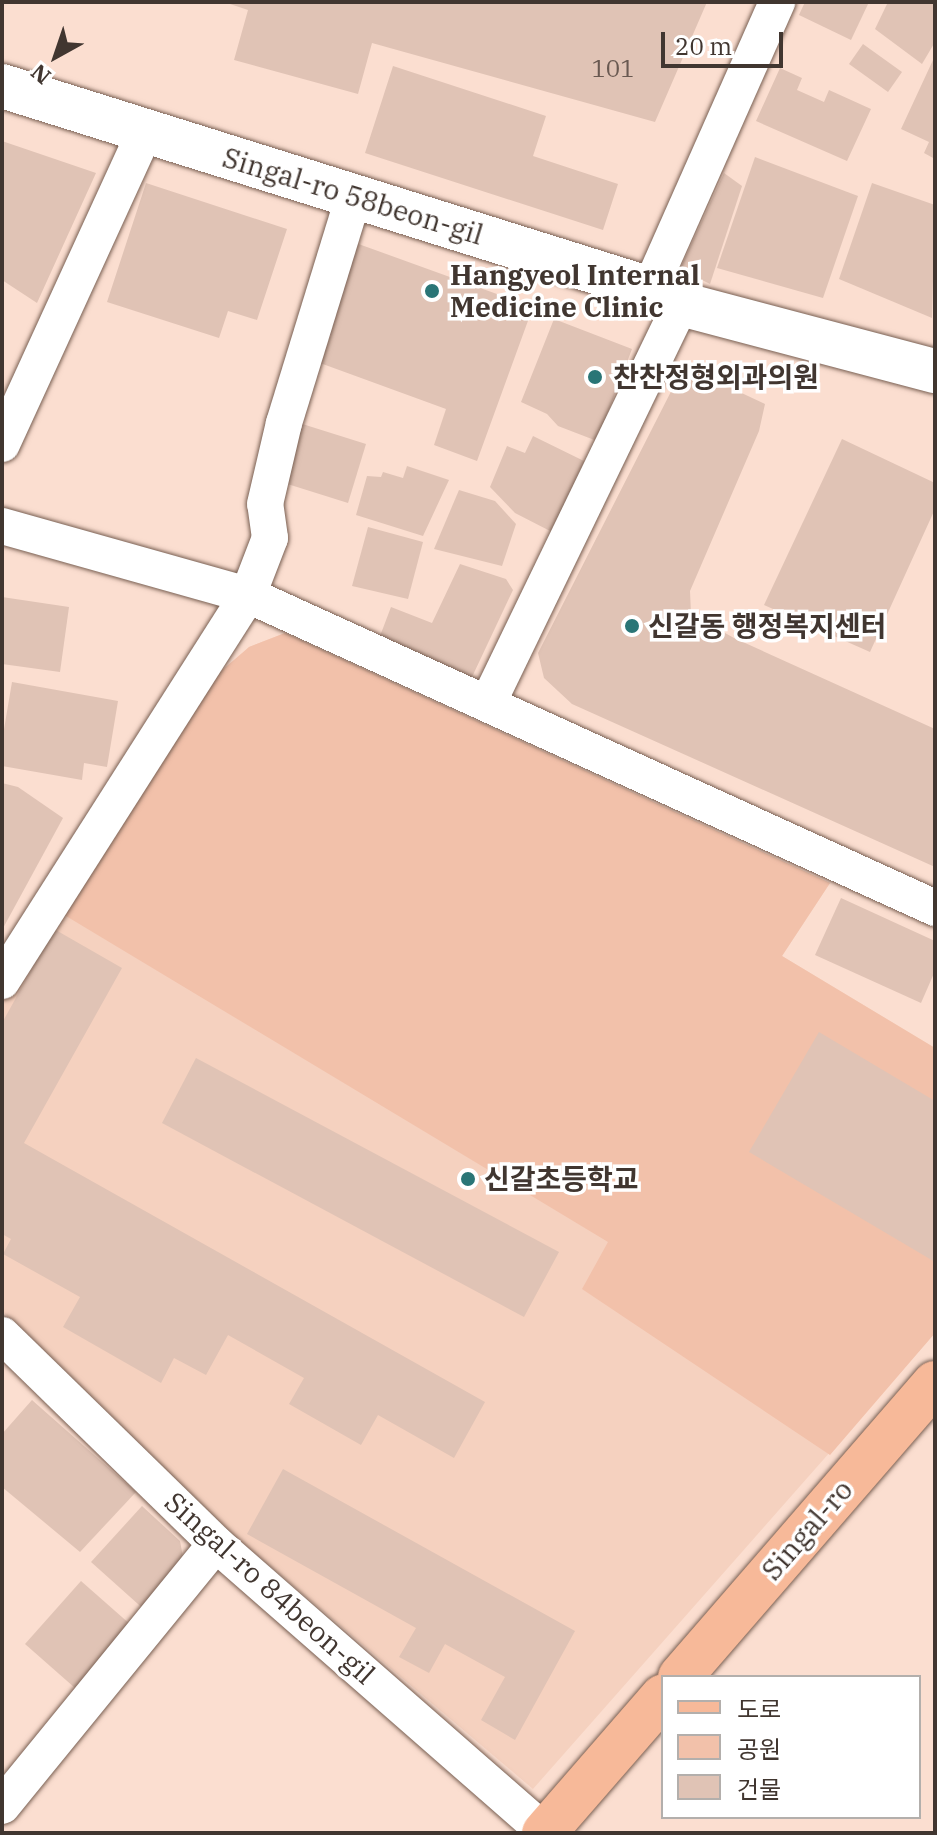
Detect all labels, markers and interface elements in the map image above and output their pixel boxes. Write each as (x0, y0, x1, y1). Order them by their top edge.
north arrow (16, 16, 96, 96)
scale bar (665, 16, 787, 66)
text: 20 m (675, 30, 732, 62)
house number: 101 (591, 55, 635, 83)
text: N (24, 58, 56, 91)
street label: Singal-ro 58beon-gil (219, 140, 487, 252)
place label: Hangyeol Internal Medicine Clinic (450, 258, 700, 324)
marker: Hangyeol Internal Medicine Clinic (421, 280, 443, 302)
place label: 찬찬정형외과의원 (613, 360, 819, 394)
marker: 찬찬정형외과의원 (584, 366, 606, 388)
place label: 신갈동 행정복지센터 (648, 609, 886, 643)
marker: 신갈동 행정복지센터 (623, 617, 641, 635)
place label: 신갈초등학교 (484, 1162, 639, 1196)
marker: 신갈초등학교 (459, 1170, 477, 1188)
street label: Singal-ro (755, 1473, 859, 1587)
street label: Singal-ro 84beon-gil (158, 1485, 382, 1691)
legend (661, 1675, 921, 1819)
text: 도로 (737, 1693, 781, 1725)
text: 공원 (737, 1733, 781, 1765)
text: 건물 (737, 1773, 781, 1805)

